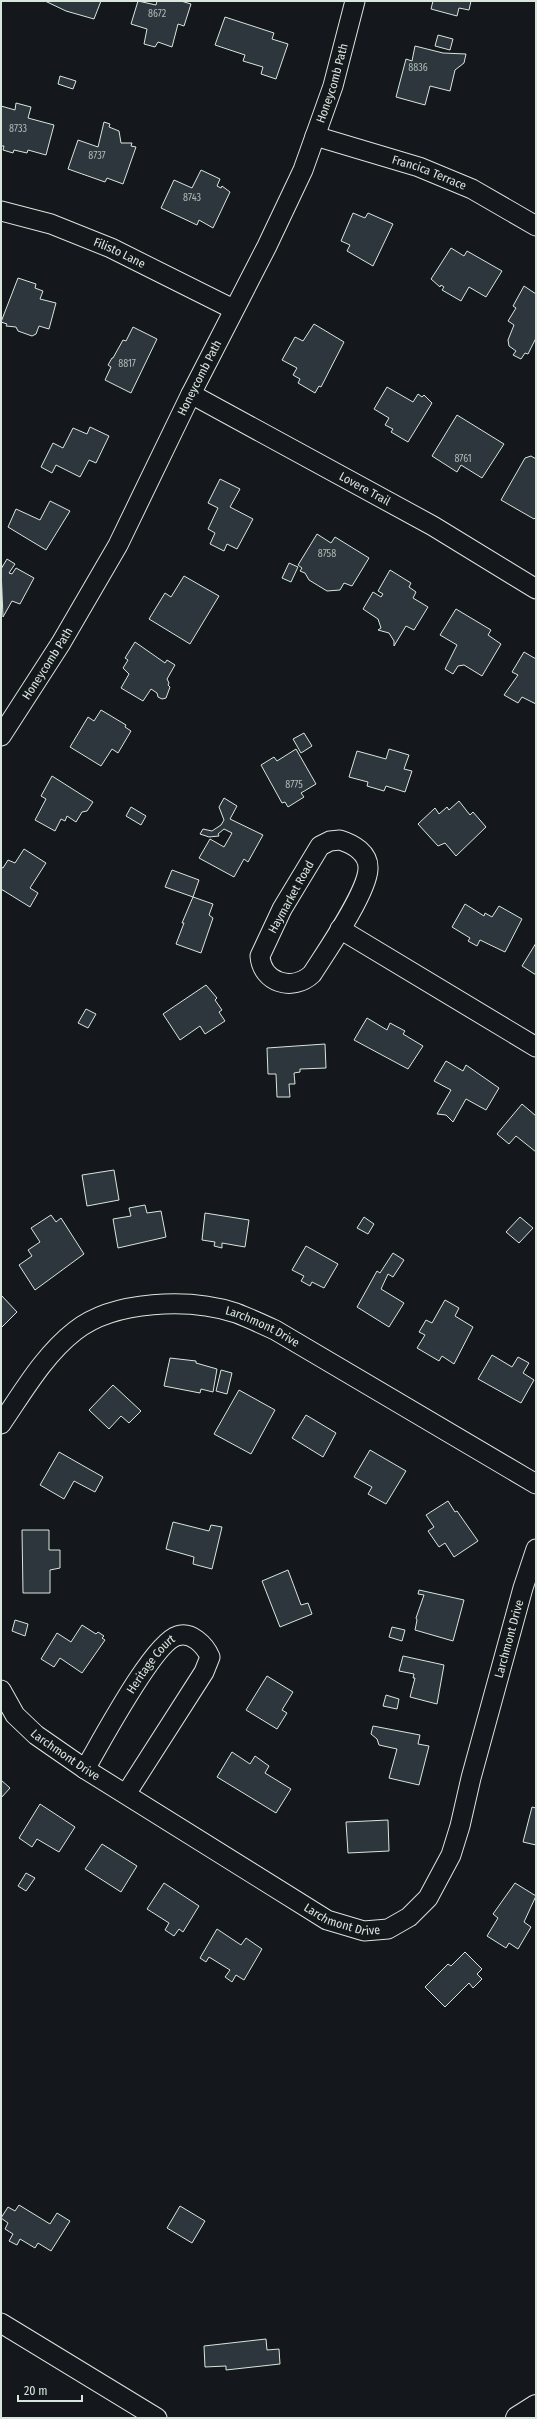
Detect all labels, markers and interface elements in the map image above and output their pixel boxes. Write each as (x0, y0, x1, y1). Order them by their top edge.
house number: 8672 (148, 8, 167, 20)
street label: Honeycomb Path (313, 42, 351, 125)
house number: 8836 (408, 62, 428, 74)
house number: 8733 (9, 123, 27, 135)
house number: 8737 (88, 150, 106, 162)
street label: Francica Terrace (390, 152, 469, 193)
house number: 8743 (183, 192, 201, 204)
street label: Filisto Lane (92, 235, 148, 271)
street label: Honeycomb Path (175, 338, 224, 418)
house number: 8817 (118, 358, 136, 370)
house number: 8761 (454, 453, 472, 465)
street label: Lovere Trail (337, 469, 393, 508)
house number: 8758 (318, 548, 336, 560)
street label: Honeycomb Path (19, 625, 75, 702)
house number: 8775 (285, 779, 303, 791)
street label: Haymarket Road (265, 858, 317, 936)
street label: Larchmont Drive (224, 1303, 302, 1350)
street label: Larchmont Drive (492, 1598, 527, 1679)
street label: Heritage Court (124, 1632, 178, 1696)
street label: Larchmont Drive (28, 1727, 102, 1783)
street label: Larchmont Drive (301, 1900, 381, 1938)
scale bar (18, 2377, 82, 2403)
text: 20 m (24, 2384, 48, 2398)

